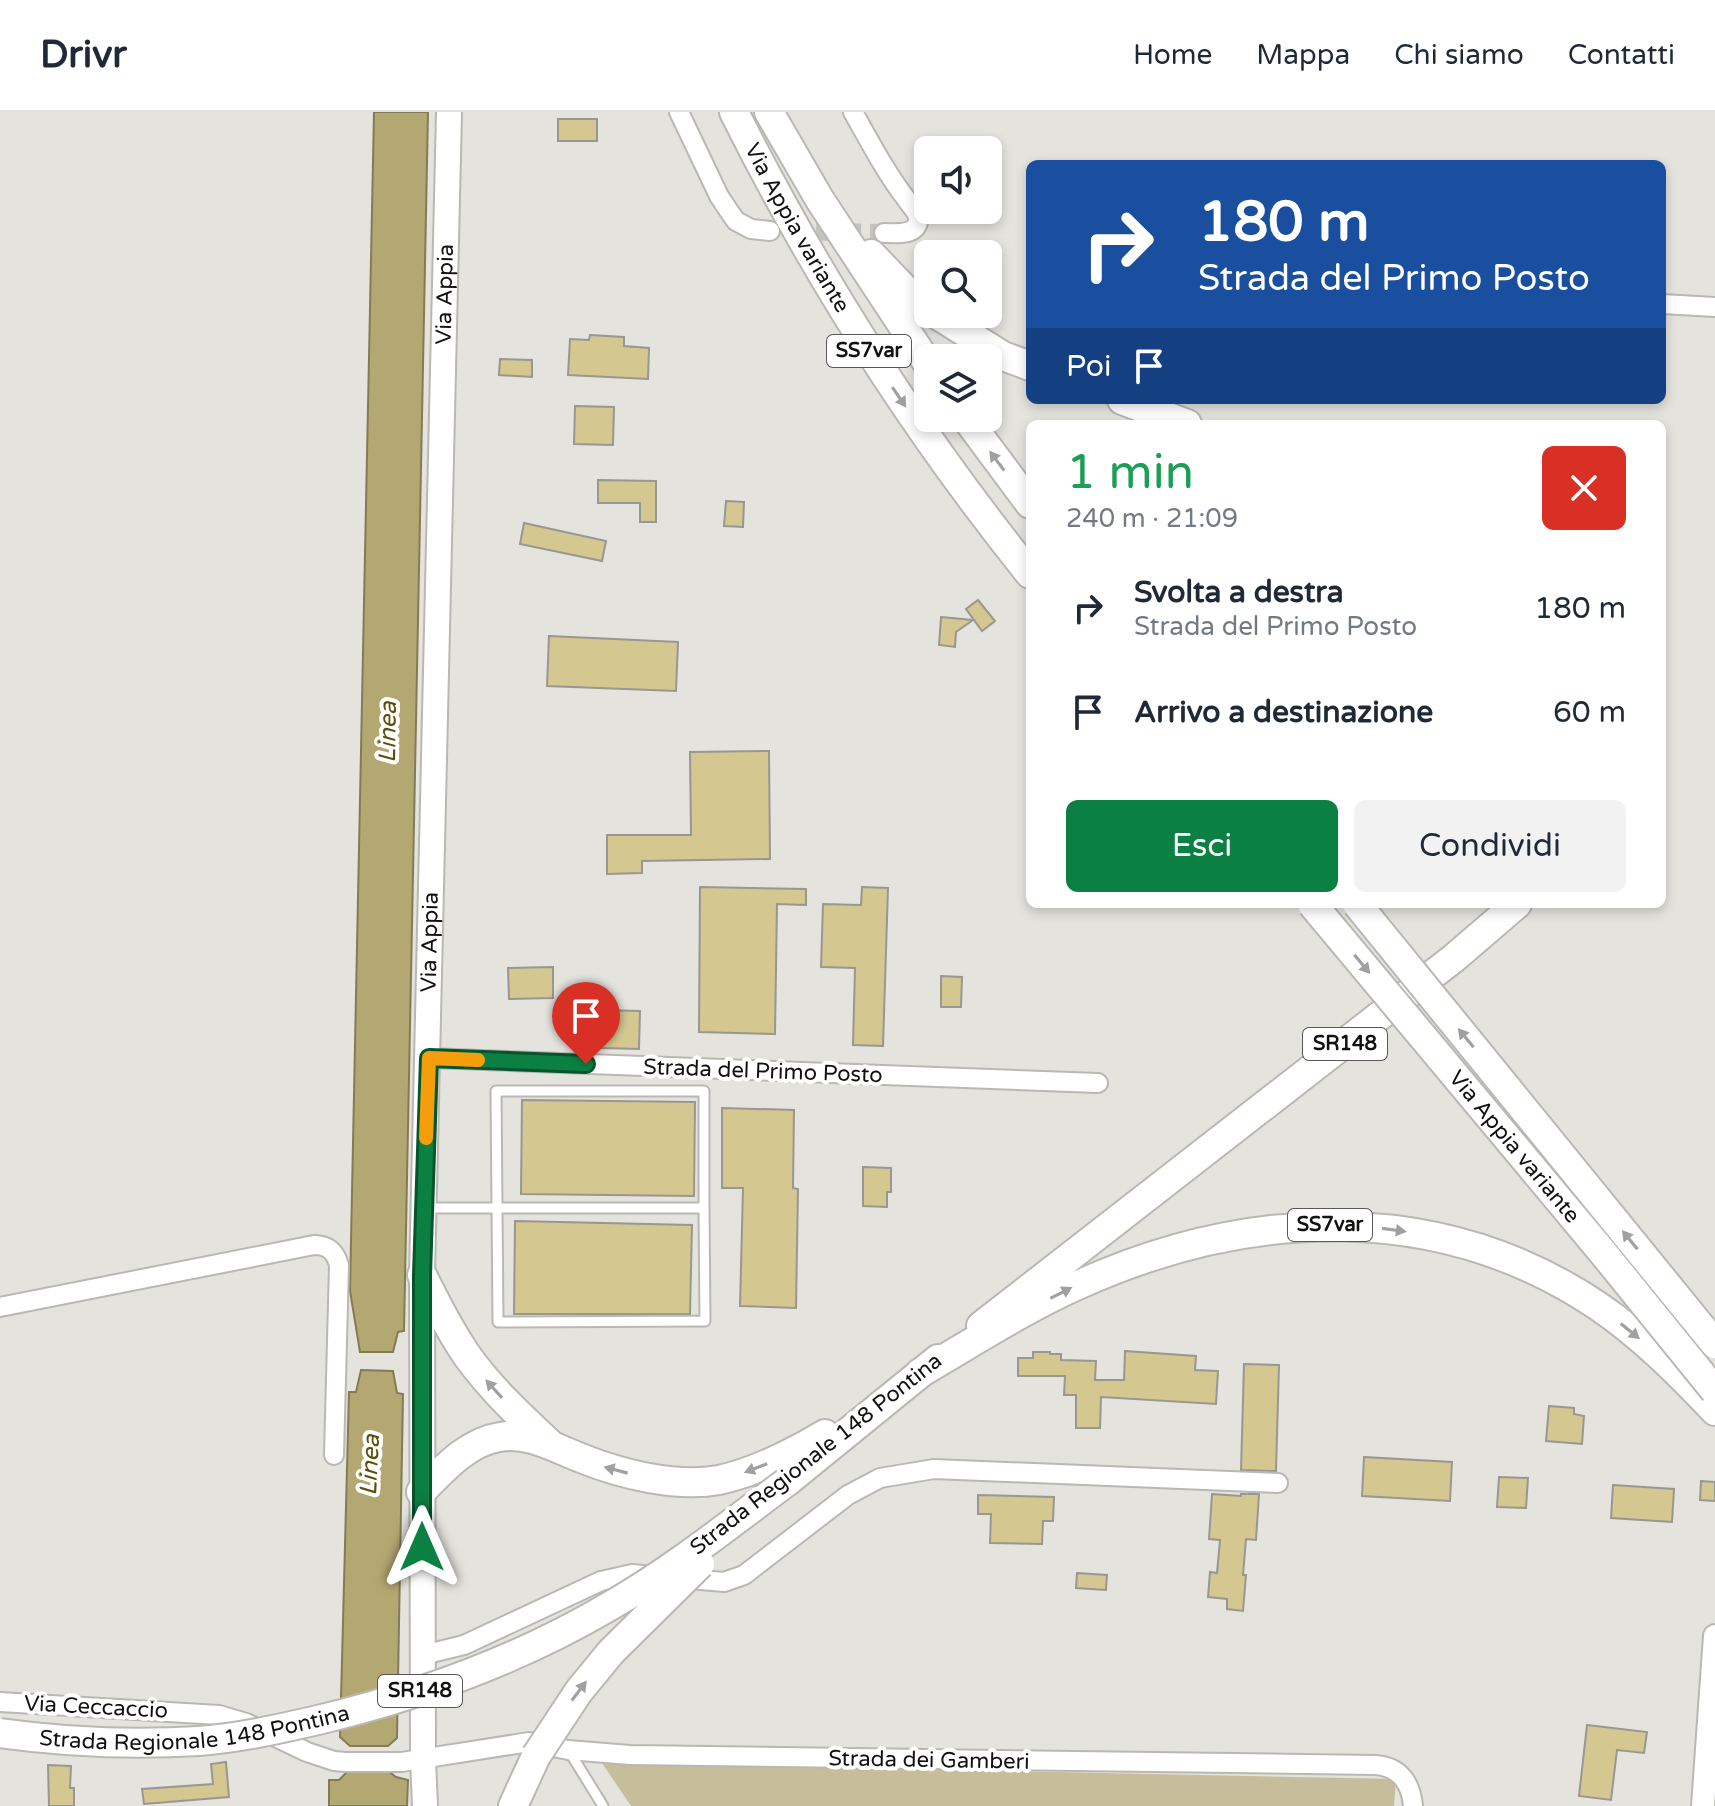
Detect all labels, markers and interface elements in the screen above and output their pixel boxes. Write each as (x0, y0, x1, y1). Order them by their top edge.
text: Drivr (40, 32, 127, 78)
text: Home (1133, 38, 1212, 72)
text: Mappa (1256, 38, 1350, 72)
text: Chi siamo (1394, 38, 1524, 72)
text: Contatti (1568, 38, 1675, 72)
map controls (914, 136, 1002, 432)
button: sound (914, 136, 1002, 224)
street label: Via Appia variante (739, 139, 855, 317)
text: 180 m (1198, 189, 1369, 256)
icon: right (1066, 192, 1170, 296)
button: search (914, 240, 1002, 328)
street label: Via Appia (431, 244, 459, 345)
text: Strada del Primo Posto (1198, 257, 1590, 300)
road number: SS7var (827, 335, 911, 367)
button: layers (914, 344, 1002, 432)
icon: arrive (1127, 344, 1171, 388)
text: Poi (1066, 348, 1111, 385)
one-way arrow (891, 387, 906, 408)
text: 1 min (1066, 444, 1194, 502)
button: close (1542, 446, 1626, 530)
one-way arrow (990, 451, 1006, 471)
text: 240 m · 21:09 (1066, 503, 1238, 534)
text: Svolta a destra (1134, 574, 1344, 611)
icon: right (1066, 586, 1110, 630)
text: 180 m (1534, 590, 1626, 627)
text: Strada del Primo Posto (1134, 611, 1417, 642)
icon: arrive (1066, 690, 1110, 734)
text: Arrivo a destinazione (1134, 694, 1433, 731)
text: 60 m (1553, 694, 1626, 731)
water label: Linea (373, 701, 403, 763)
button: Esci (1066, 800, 1338, 892)
button: Condividi (1354, 800, 1626, 892)
street label: Via Appia (416, 892, 444, 993)
one-way arrow (1353, 954, 1370, 974)
pin (552, 982, 620, 1064)
icon: arrive (564, 994, 608, 1038)
road number: SR148 (1303, 1028, 1387, 1060)
one-way arrow (1458, 1029, 1475, 1049)
street label: Strada del Primo Posto (643, 1054, 883, 1088)
street label: Via Appia variante (1443, 1065, 1585, 1228)
road number: SS7var (1288, 1209, 1372, 1241)
one-way arrow (1382, 1223, 1407, 1236)
one-way arrow (1622, 1231, 1639, 1251)
one-way arrow (1050, 1287, 1072, 1301)
one-way arrow (1620, 1322, 1640, 1338)
street label: Strada Regionale 148 Pontina (685, 1348, 947, 1560)
one-way arrow (486, 1379, 504, 1398)
water label: Linea (354, 1433, 386, 1496)
one-way arrow (744, 1462, 768, 1475)
one-way arrow (604, 1463, 628, 1476)
position arrow (380, 1505, 464, 1589)
road number: SR148 (378, 1675, 462, 1707)
one-way arrow (571, 1681, 587, 1701)
street label: Via Ceccaccio (23, 1690, 169, 1724)
street label: Strada Regionale 148 Pontina (38, 1700, 352, 1756)
street label: Strada dei Gamberi (828, 1745, 1030, 1775)

